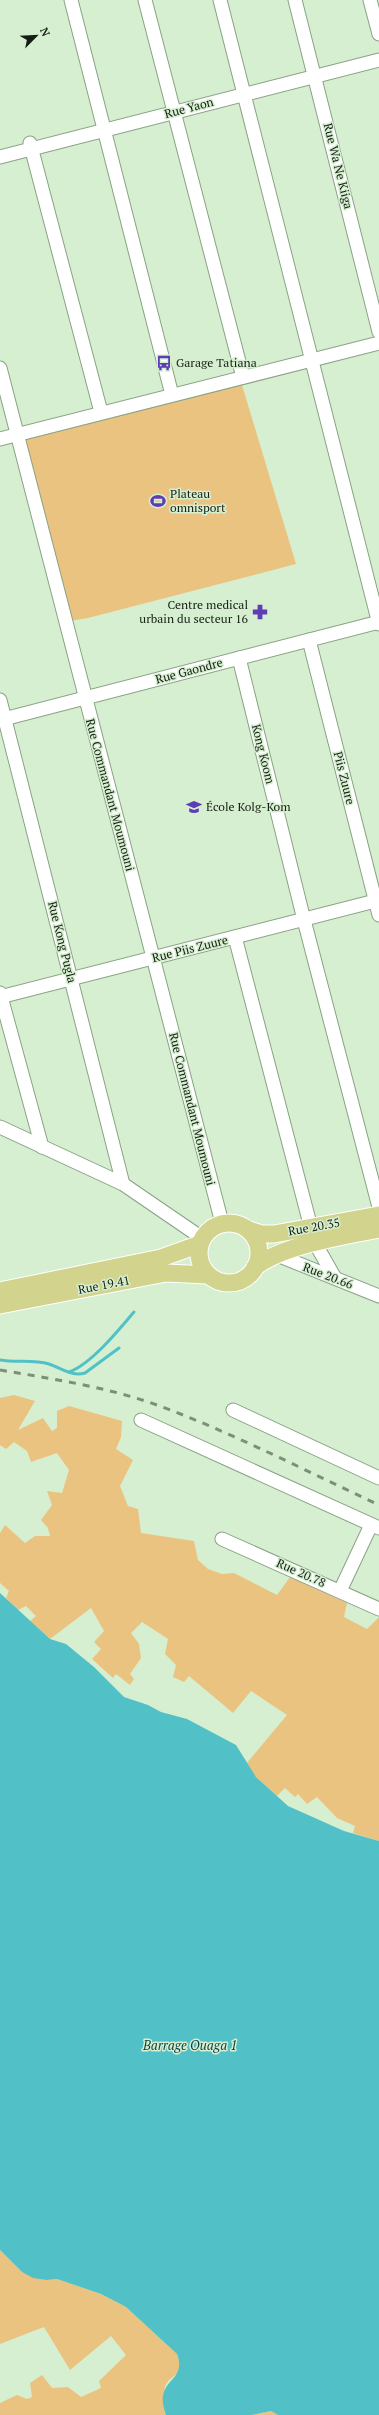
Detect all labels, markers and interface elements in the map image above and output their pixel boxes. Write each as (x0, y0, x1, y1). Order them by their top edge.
north arrow (16, 16, 56, 56)
text: N (37, 25, 53, 39)
street label: Rue Yaon (163, 94, 215, 121)
street label: Rue Wa Ne Kiiga (321, 121, 356, 210)
bus stop icon: Garage Tatiana (155, 354, 173, 372)
place label: Garage Tatiana (176, 355, 257, 370)
place label: Plateau omnisport (170, 486, 226, 515)
sports icon: Plateau omnisport (149, 492, 167, 510)
place label: Centre medical urbain du secteur 16 (139, 597, 249, 626)
pharmacy icon: Centre medical urbain du secteur 16 (251, 603, 269, 621)
street label: Rue Gaondre (154, 654, 224, 687)
street label: Rue Commandant Moumouni (83, 717, 138, 873)
street label: Kong Koom (249, 722, 278, 786)
street label: Piis Zuure (331, 750, 358, 806)
school or university icon: École Kolg-Kom (185, 798, 203, 816)
place label: École Kolg-Kom (206, 799, 291, 814)
street label: Rue Kong Pugla (45, 899, 80, 984)
street label: Rue Piis Zuure (150, 932, 229, 965)
street label: Rue Commandant Moumouni (166, 1031, 219, 1187)
street label: Rue 20.35 (287, 1215, 341, 1238)
street label: Rue 20.66 (301, 1259, 356, 1292)
street label: Rue 19.41 (77, 1272, 131, 1297)
street label: Rue 20.78 (274, 1555, 328, 1590)
water label: Barrage Ouaga 1 (142, 2036, 237, 2054)

